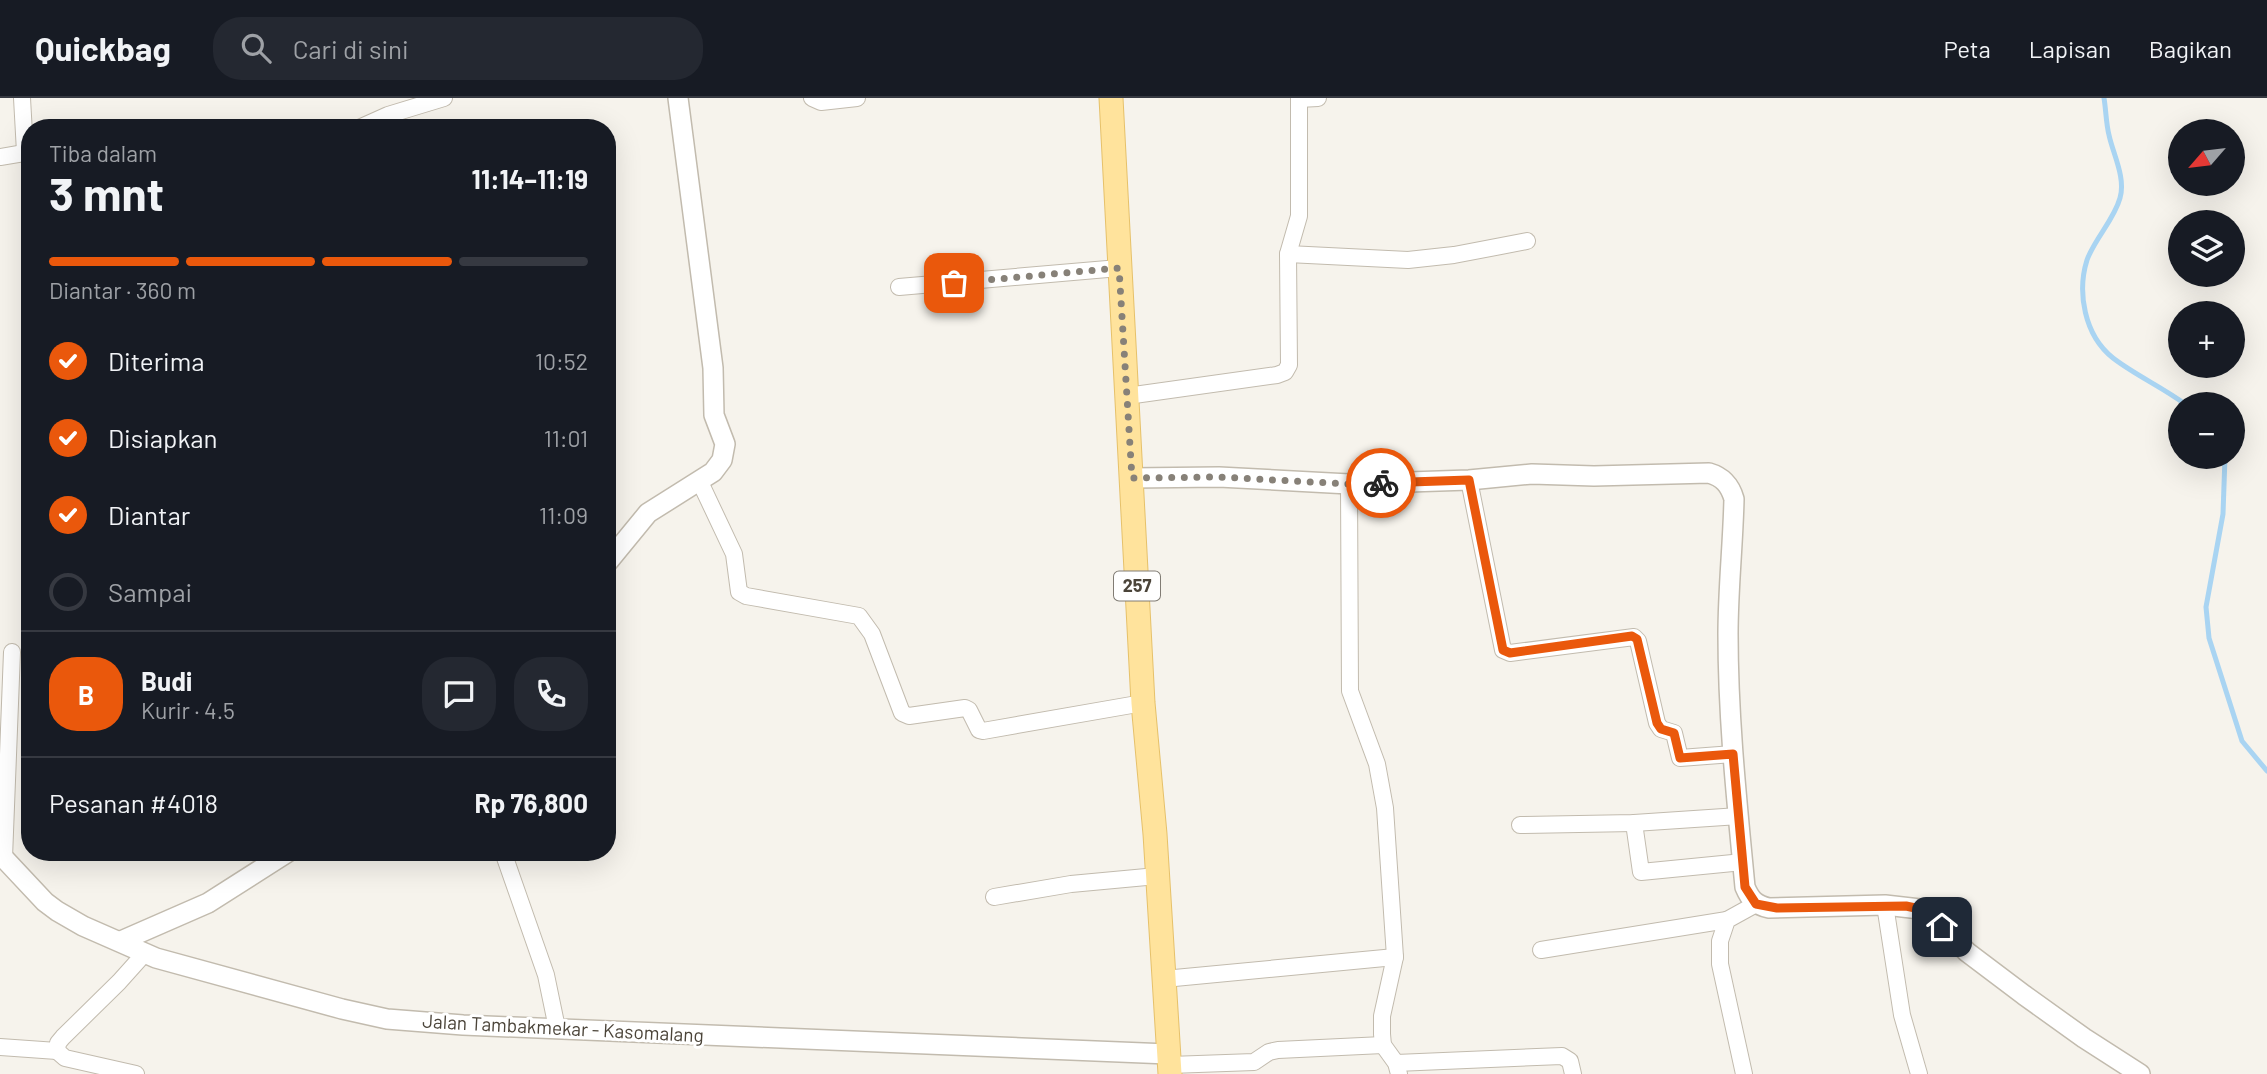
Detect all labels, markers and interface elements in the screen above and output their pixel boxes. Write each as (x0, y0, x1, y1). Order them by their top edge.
search box (213, 17, 703, 80)
text: Quickbag (35, 28, 171, 68)
icon: search (237, 29, 275, 67)
text: Cari di sini (293, 33, 409, 64)
text: Peta (1943, 34, 1991, 63)
text: Lapisan (2029, 34, 2111, 63)
text: Bagikan (2149, 34, 2232, 63)
north arrow (2168, 119, 2245, 196)
map controls (2168, 119, 2245, 469)
text: Tiba dalam (49, 139, 157, 167)
text: 11:14–11:19 (472, 163, 588, 194)
text: 3 mnt (49, 165, 164, 220)
button: layers (2168, 210, 2245, 287)
pin (924, 253, 984, 313)
icon: bag (935, 264, 973, 302)
text: Diantar · 360 m (49, 276, 196, 304)
button: + (2168, 301, 2245, 378)
icon: check (49, 342, 87, 380)
text: Diterima (108, 345, 205, 376)
text: 10:52 (535, 347, 588, 375)
button: − (2168, 392, 2245, 469)
icon: check (49, 419, 87, 457)
text: Disiapkan (108, 422, 218, 453)
text: 11:01 (544, 424, 588, 452)
courier (1346, 448, 1416, 518)
icon: bike (1362, 464, 1400, 502)
icon: check (49, 496, 87, 534)
text: Diantar (108, 499, 190, 530)
text: 11:09 (539, 501, 588, 529)
road number: 257 (1114, 572, 1160, 600)
text: Sampai (108, 576, 192, 607)
button: chat (422, 657, 496, 731)
button: phone (514, 657, 588, 731)
text: Budi (141, 665, 192, 696)
text: B (78, 679, 94, 710)
text: Kurir · 4.5 (141, 696, 235, 724)
text: Pesanan #4018 (49, 787, 218, 818)
text: Rp 76,800 (475, 787, 588, 818)
pin (1912, 897, 1972, 957)
icon: home (1923, 908, 1961, 946)
street label: Jalan Tambakmekar - Kasomalang (422, 1009, 704, 1046)

